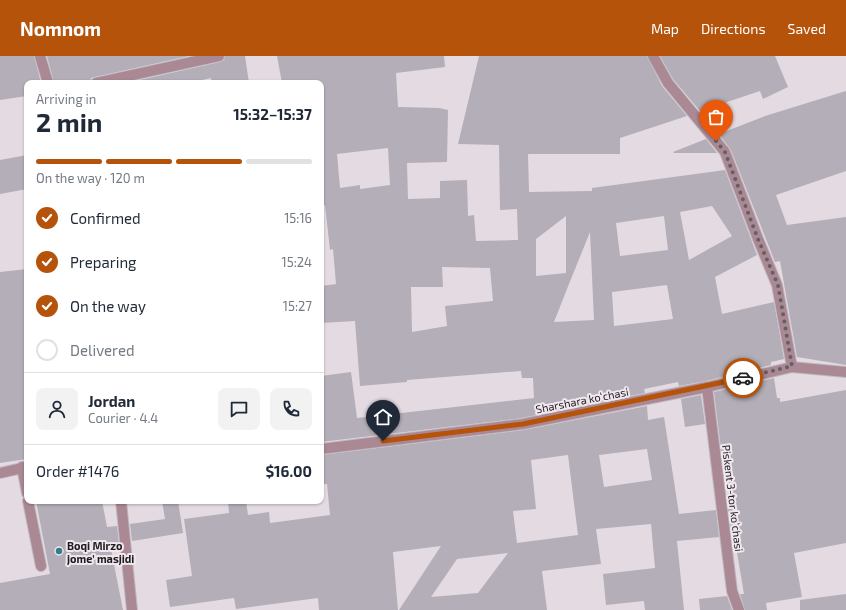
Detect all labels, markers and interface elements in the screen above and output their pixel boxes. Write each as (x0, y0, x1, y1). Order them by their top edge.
text: Nomnom (20, 17, 101, 40)
text: Map (651, 20, 679, 37)
text: Directions (701, 20, 766, 37)
text: Saved (788, 20, 826, 37)
text: Arriving in (36, 91, 96, 107)
pin (699, 100, 733, 141)
text: 15:32–15:37 (233, 105, 312, 123)
text: 2 min (36, 106, 102, 137)
icon: bag (705, 106, 727, 128)
text: On the way · 120 m (36, 170, 145, 186)
icon: check (36, 207, 58, 229)
text: Confirmed (70, 209, 141, 227)
text: 15:16 (284, 210, 312, 226)
icon: check (36, 251, 58, 273)
text: Preparing (70, 253, 136, 271)
text: 15:24 (281, 254, 312, 270)
icon: check (36, 295, 58, 317)
text: On the way (70, 297, 146, 315)
text: 15:27 (283, 298, 312, 314)
text: Delivered (70, 341, 135, 359)
courier (723, 358, 763, 398)
icon: car (732, 367, 754, 389)
street label: Sharshara koʻchasi (535, 385, 629, 415)
button: person (36, 388, 78, 430)
button: chat (218, 388, 260, 430)
button: phone (270, 388, 312, 430)
text: Jordan (88, 392, 135, 410)
pin (366, 400, 400, 441)
icon: home (372, 406, 394, 428)
text: Courier · 4.4 (88, 410, 158, 426)
street label: Piskent 3-tor koʻchasi (720, 444, 746, 552)
text: Order #1476 (36, 462, 119, 480)
text: $16.00 (265, 462, 312, 480)
place label: Boqi Mirzo jome’ masjidi (67, 539, 134, 566)
marker: Boqi Mirzo jome’ masjidi (54, 546, 64, 556)

